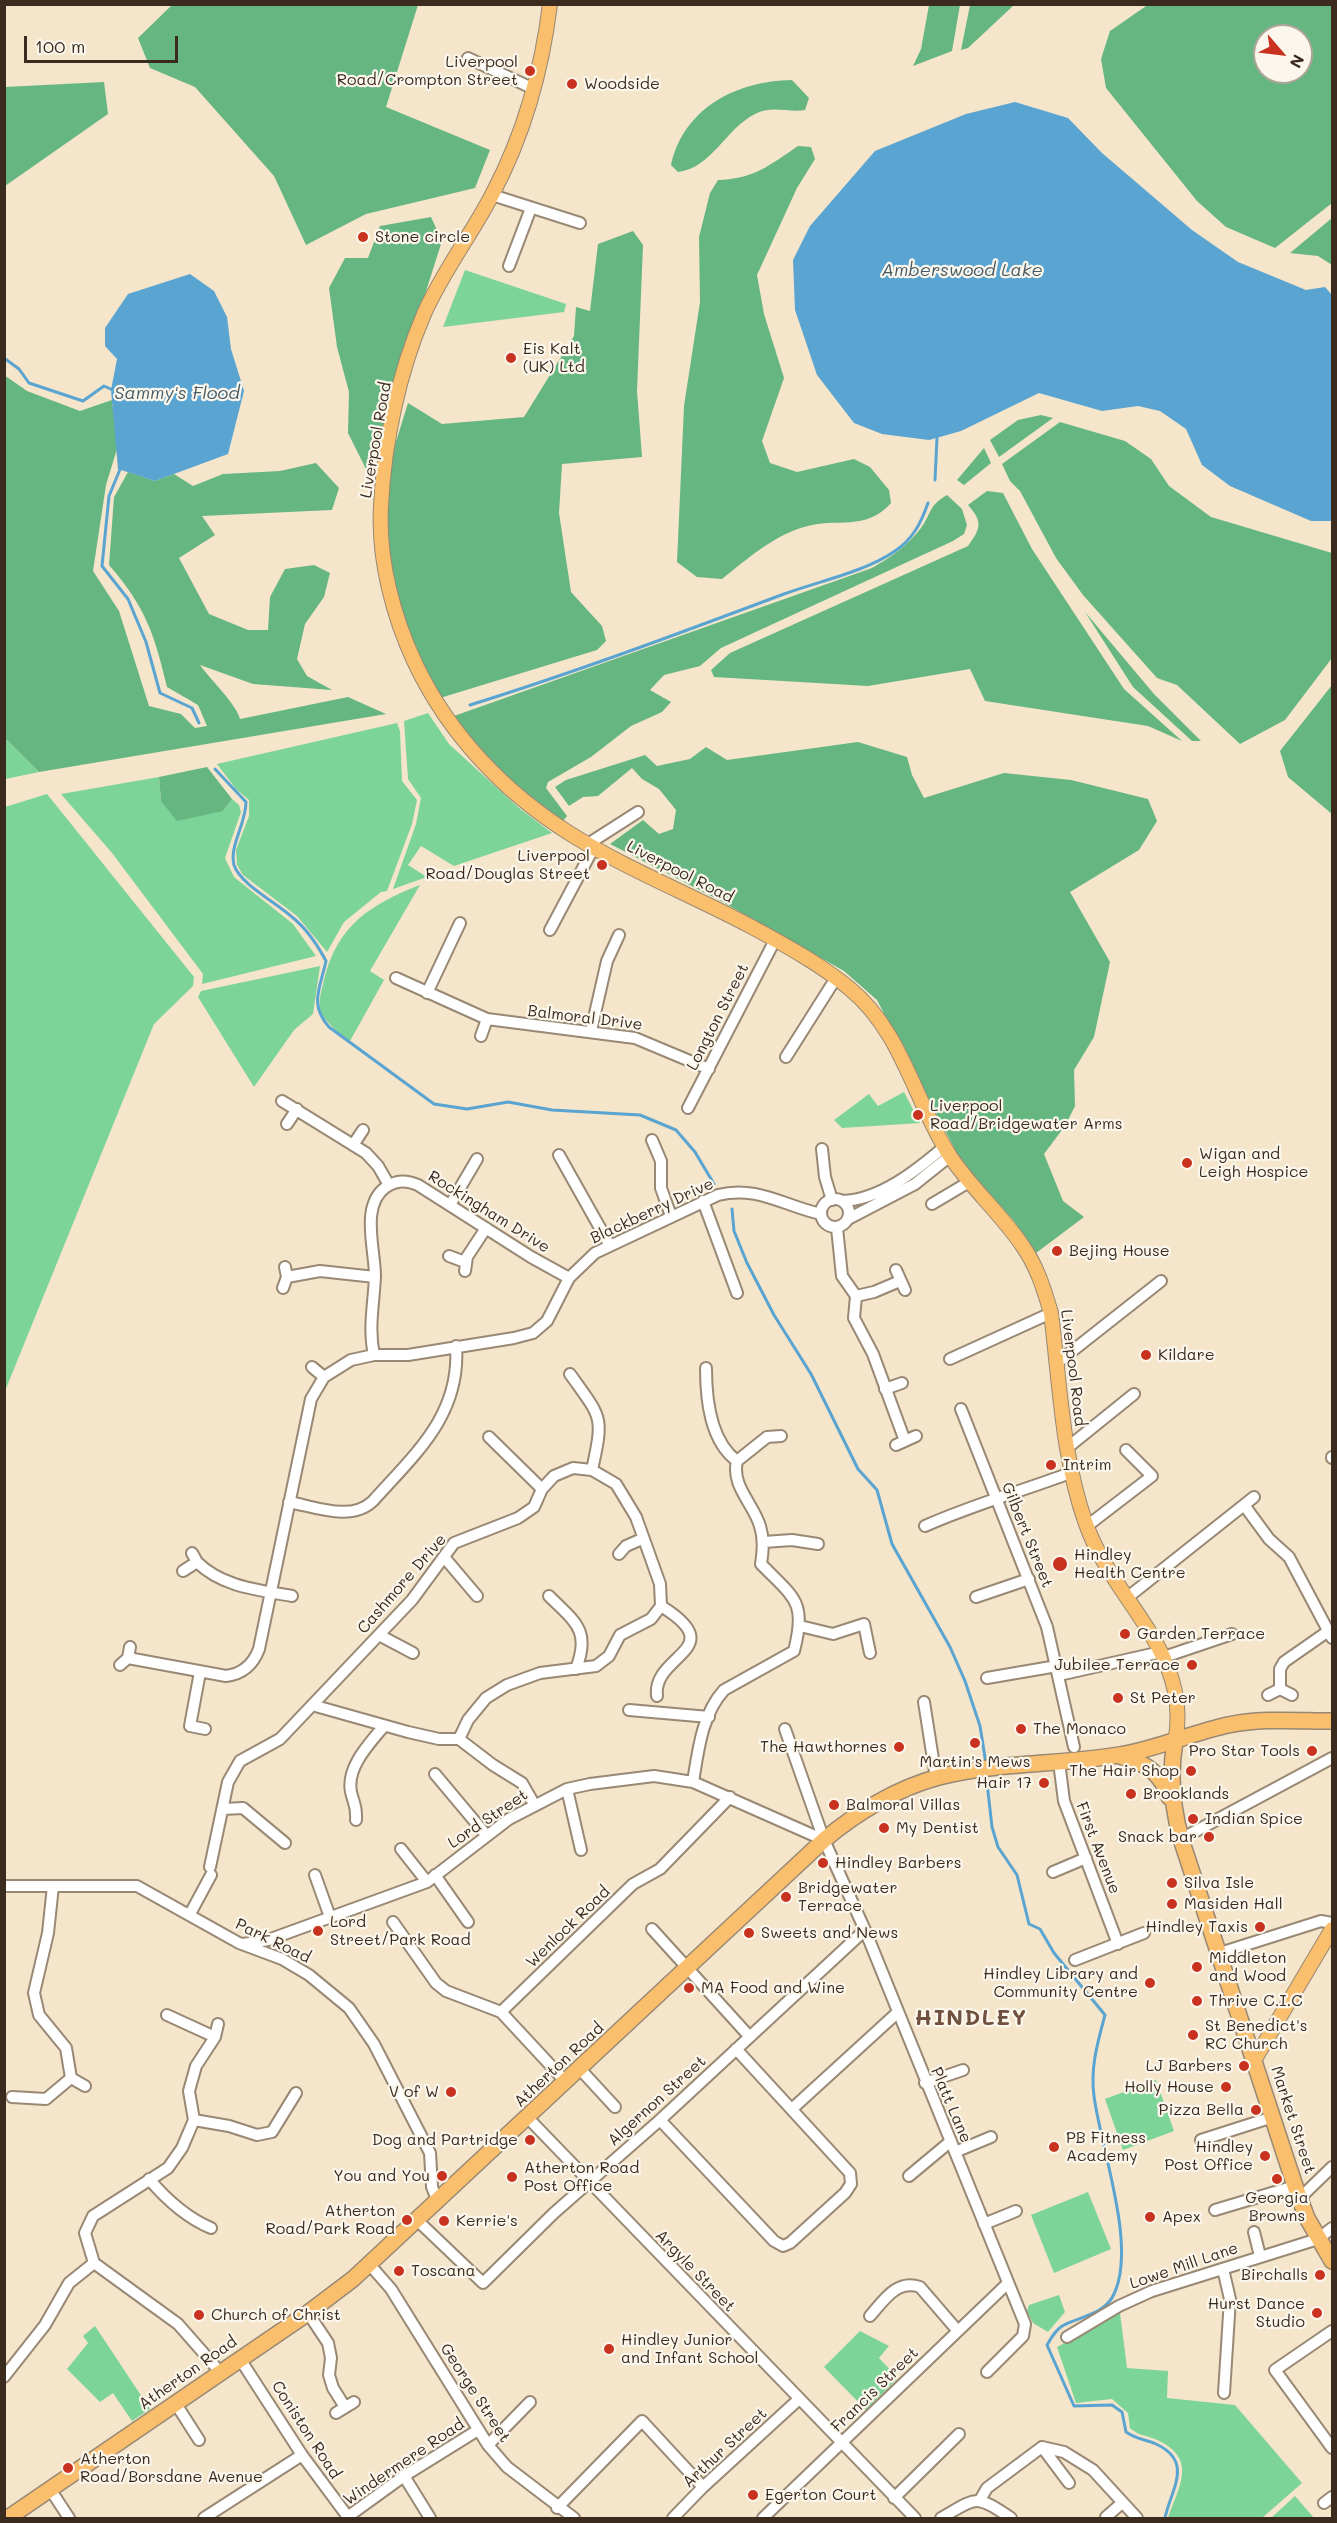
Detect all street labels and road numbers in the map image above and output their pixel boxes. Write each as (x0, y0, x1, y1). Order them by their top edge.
street label: Liverpool Road (356, 380, 396, 500)
street label: Liverpool Road (623, 837, 737, 907)
street label: Longton Street (683, 960, 753, 1074)
street label: Balmoral Drive (526, 1001, 644, 1035)
street label: Rockingham Drive (425, 1167, 553, 1257)
street label: Blackberry Drive (587, 1174, 717, 1248)
street label: Liverpool Road (1056, 1308, 1090, 1428)
street label: Gilbert Street (997, 1479, 1057, 1591)
street label: Cashmore Drive (353, 1530, 451, 1638)
street label: Lord Street (444, 1785, 532, 1853)
street label: First Avenue (1072, 1799, 1124, 1897)
street label: Wenlock Road (522, 1882, 614, 1972)
street label: Park Road (232, 1915, 314, 1967)
street label: Atherton Road (510, 2019, 608, 2111)
street label: Algernon Street (604, 2052, 710, 2150)
street label: Platt Lane (927, 2064, 975, 2146)
street label: Market Street (1267, 2064, 1319, 2176)
street label: Argyle Street (651, 2226, 739, 2316)
street label: Lowe Mill Lane (1127, 2238, 1241, 2294)
street label: Atherton Road (135, 2332, 241, 2414)
street label: George Street (436, 2340, 514, 2446)
street label: Francis Street (827, 2344, 923, 2436)
street label: Coniston Road (267, 2377, 345, 2483)
street label: Arthur Street (679, 2404, 771, 2492)
street label: Windermere Road (340, 2414, 468, 2510)

